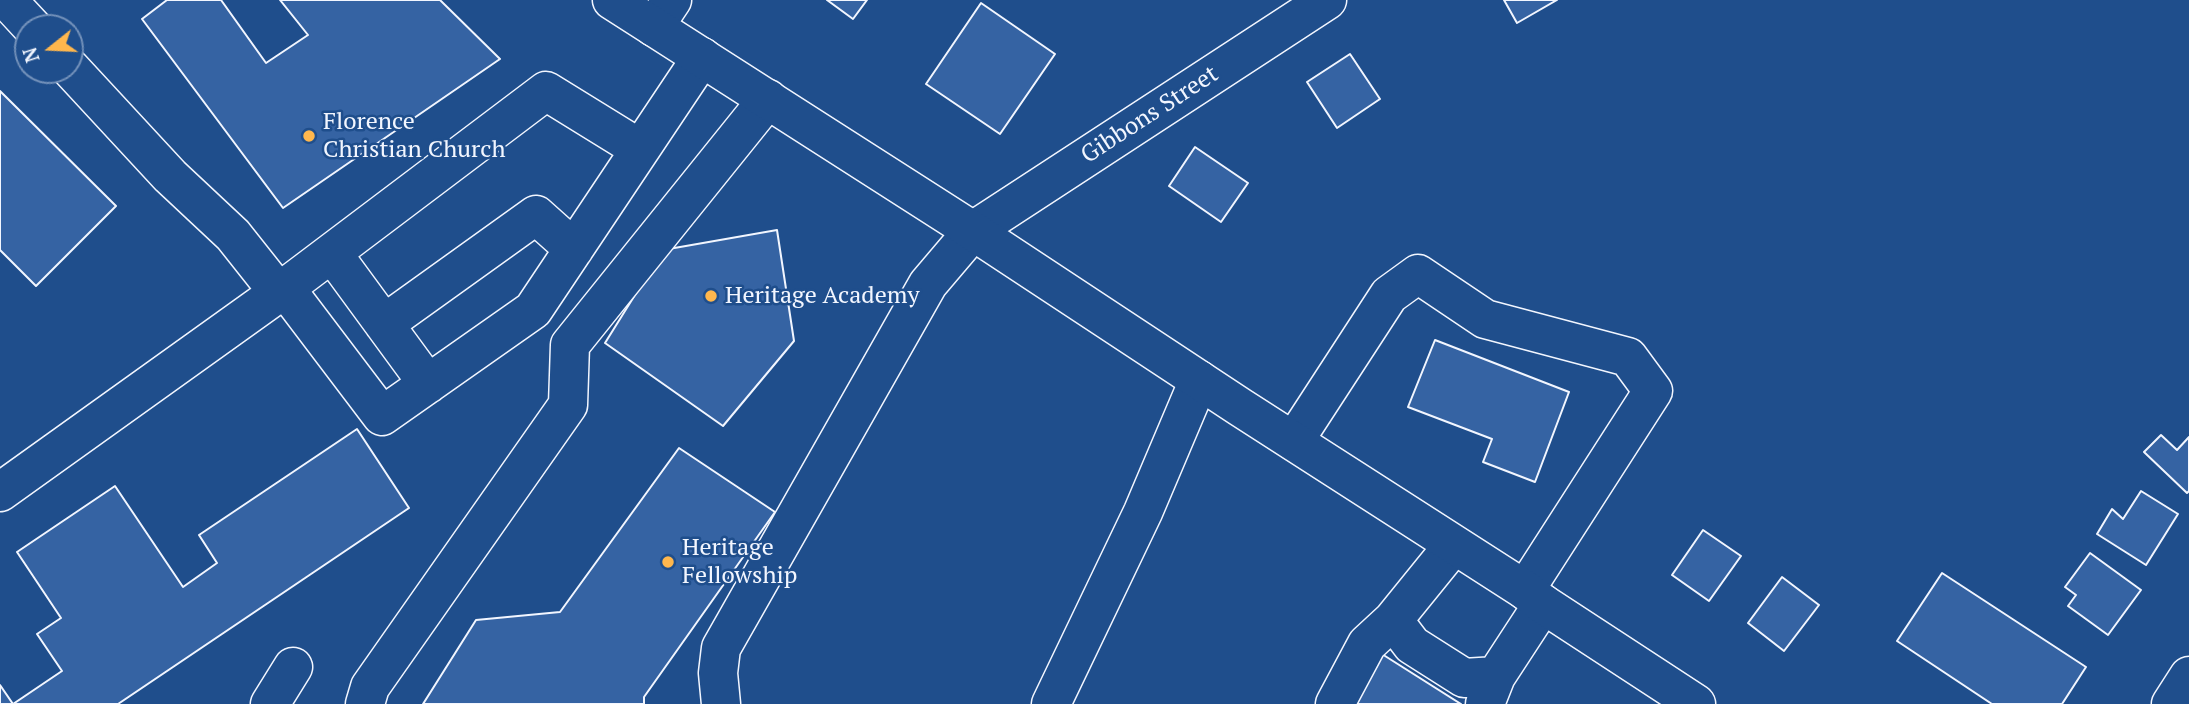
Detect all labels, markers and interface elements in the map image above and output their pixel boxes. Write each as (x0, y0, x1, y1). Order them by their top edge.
north arrow (14, 14, 84, 84)
text: N (16, 44, 45, 66)
street label: Gibbons Street (1076, 60, 1224, 170)
place label: Florence Christian Church (323, 108, 506, 164)
marker: Florence Christian Church (301, 128, 317, 144)
place label: Heritage Academy (725, 282, 920, 310)
marker: Heritage Academy (703, 288, 719, 304)
place label: Heritage Fellowship (682, 534, 797, 590)
marker: Heritage Fellowship (660, 554, 676, 570)

